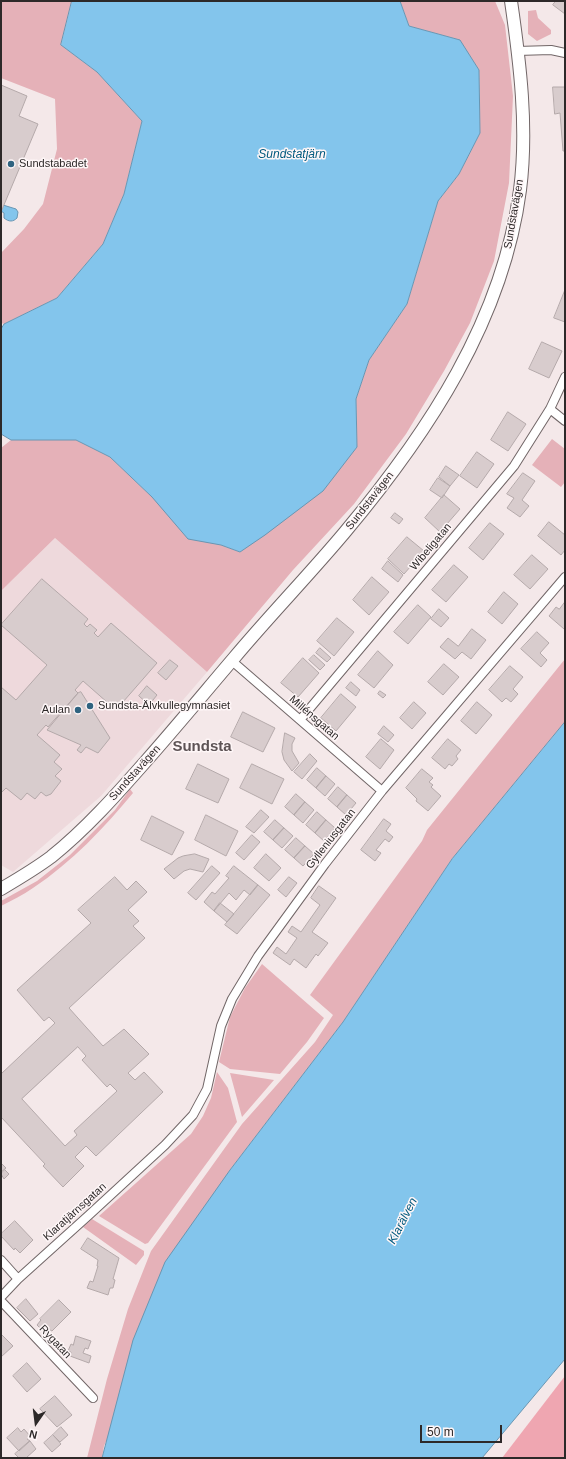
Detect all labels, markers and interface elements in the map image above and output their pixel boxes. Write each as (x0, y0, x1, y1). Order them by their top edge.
water label: Sundstatjärn (258, 148, 326, 162)
place label: Sundstabadet (19, 157, 87, 171)
marker: Sundstabadet (6, 159, 16, 169)
street label: Sundstavägen (501, 178, 527, 250)
street label: Sundstavägen (343, 469, 397, 533)
street label: Wibeligatan (407, 521, 455, 573)
street label: Millénsgatan (286, 693, 342, 743)
place label: Sundsta-Älvkullegymnasiet (98, 699, 230, 713)
marker: Sundsta-Älvkullegymnasiet (85, 701, 95, 711)
place label: Aulan (42, 703, 70, 717)
marker: Aulan (73, 705, 83, 715)
district label: Sundsta (172, 738, 232, 756)
street label: Sundstavägen (107, 742, 163, 804)
street label: Gylleniusgatan (303, 806, 359, 872)
street label: Klaratjärnsgatan (41, 1180, 109, 1244)
water label: Klarälven (385, 1195, 421, 1247)
street label: Rygatan (36, 1323, 74, 1361)
north arrow (16, 1403, 56, 1443)
scale bar (422, 1417, 504, 1443)
text: 50 m (427, 1425, 454, 1439)
text: N (28, 1428, 38, 1441)

